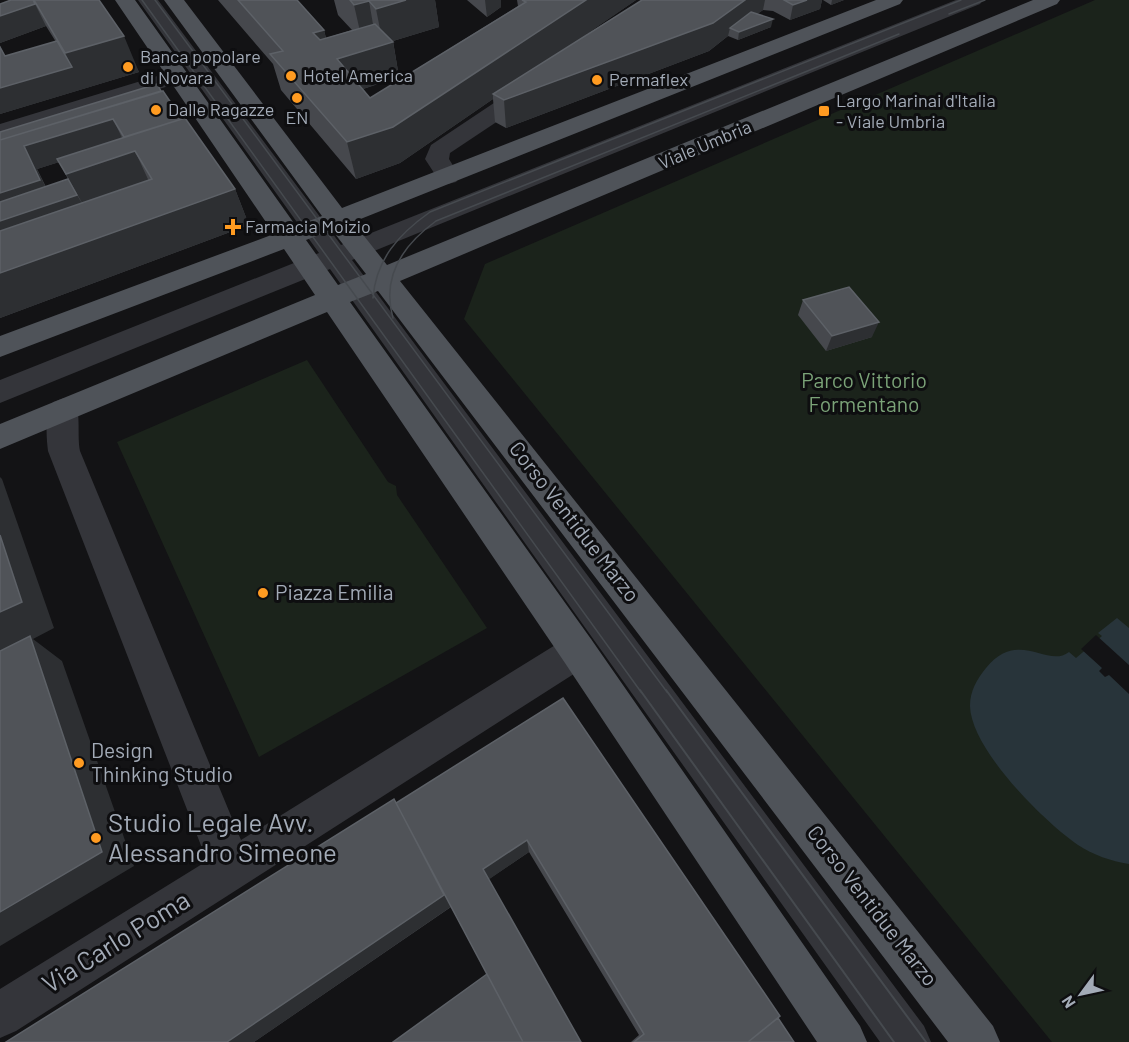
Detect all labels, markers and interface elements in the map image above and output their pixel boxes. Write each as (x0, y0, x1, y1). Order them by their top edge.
place label: Banca popolare di Novara (140, 45, 261, 88)
marker: Banca popolare di Novara (121, 60, 135, 74)
place label: Hotel America (303, 64, 413, 86)
place label: Permaflex (609, 68, 688, 90)
marker: Hotel America (284, 69, 298, 83)
marker: Permaflex (590, 73, 604, 87)
place label: Largo Marinai d'Italia - Viale Umbria (836, 89, 996, 132)
marker: EN (290, 91, 304, 105)
place label: Dalle Ragazze (168, 98, 274, 120)
marker: Dalle Ragazze (149, 103, 163, 117)
marker: Largo Marinai d'Italia - Viale Umbria (817, 104, 831, 118)
place label: EN (285, 106, 309, 128)
street label: Viale Umbria (655, 115, 754, 173)
place label: Farmacia Moizio (245, 215, 371, 237)
marker: Farmacia Moizio (226, 220, 240, 234)
park label: Parco Vittorio Formentano (801, 367, 927, 416)
street label: Corso Ventidue Marzo (505, 436, 646, 606)
place label: Piazza Emilia (275, 579, 393, 604)
marker: Piazza Emilia (256, 586, 270, 600)
place label: Design Thinking Studio (91, 737, 233, 786)
marker: Design Thinking Studio (72, 756, 86, 770)
place label: Studio Legale Avv. Alessandro Simeone (108, 806, 337, 867)
street label: Corso Ventidue Marzo (803, 820, 944, 990)
marker: Studio Legale Avv. Alessandro Simeone (89, 831, 103, 845)
street label: Via Carlo Poma (36, 883, 195, 998)
north arrow (1051, 964, 1111, 1024)
text: N (1057, 993, 1079, 1012)

